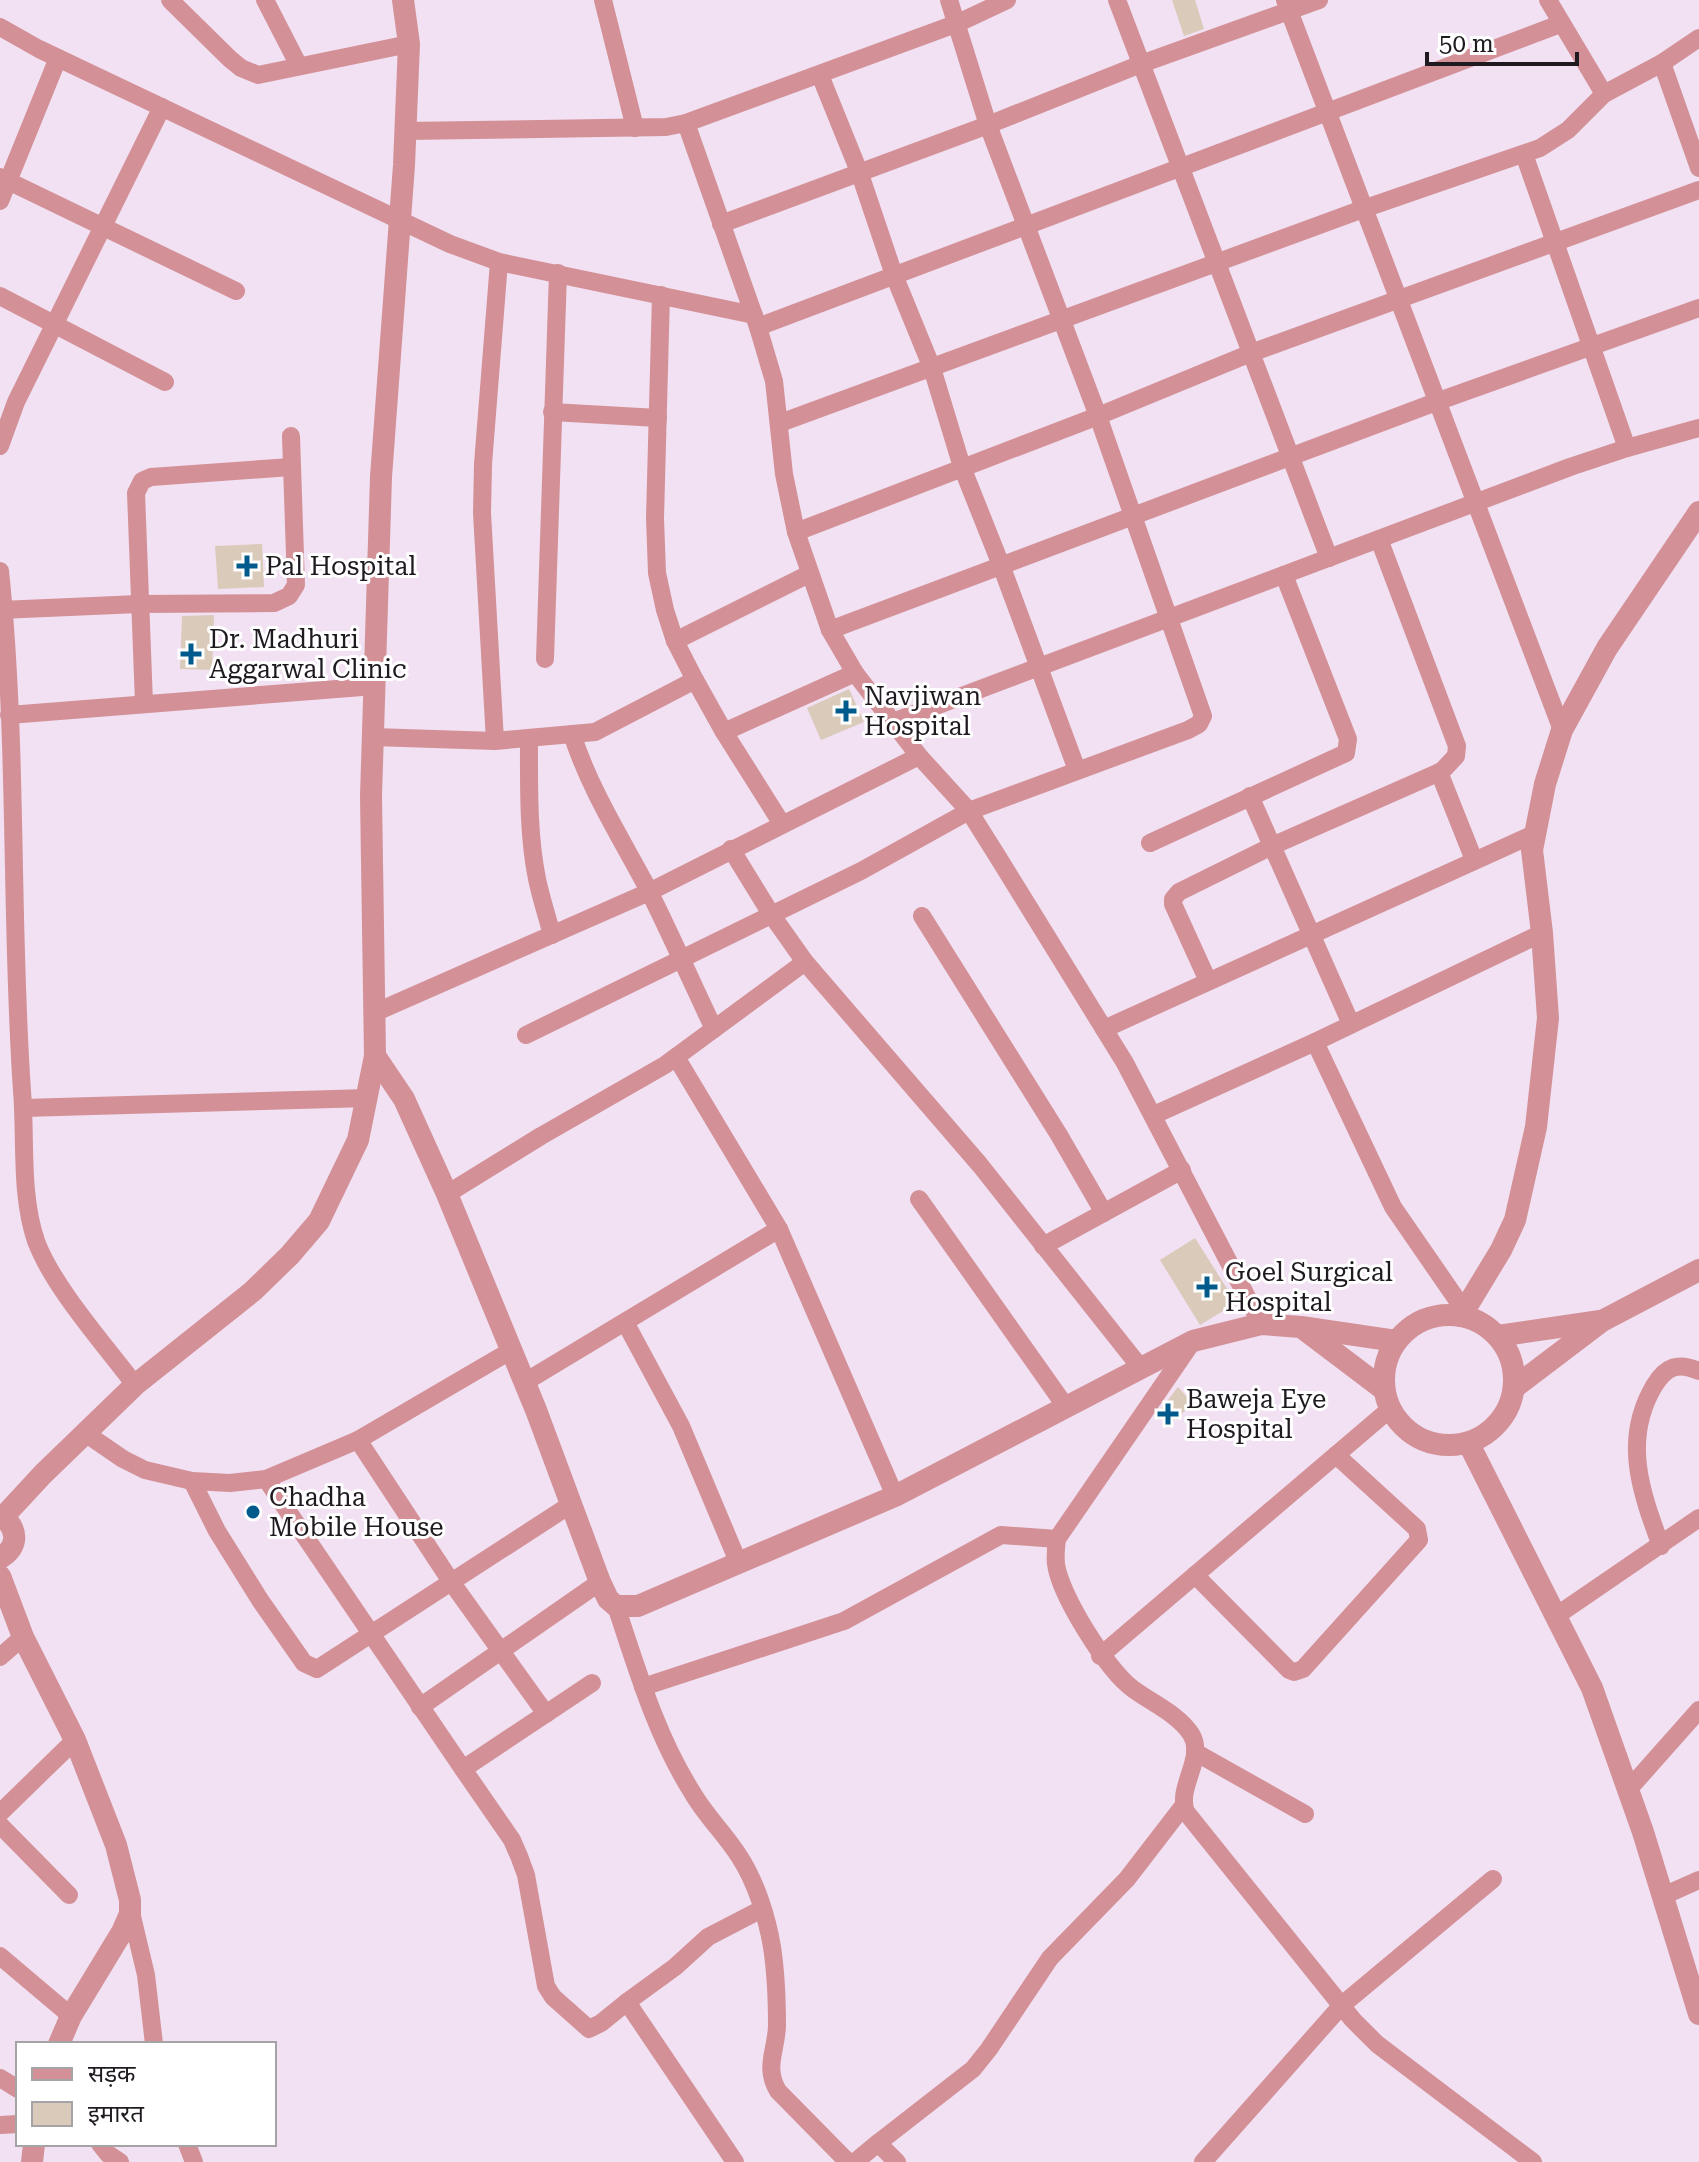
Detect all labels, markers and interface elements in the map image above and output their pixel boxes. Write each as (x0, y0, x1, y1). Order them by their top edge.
scale bar (1427, 16, 1577, 66)
text: 50 m (1439, 30, 1494, 58)
place label: Pal Hospital (265, 551, 416, 581)
marker: Pal Hospital (236, 555, 258, 577)
place label: Dr. Madhuri Aggarwal Clinic (209, 624, 407, 684)
marker: Dr. Madhuri Aggarwal Clinic (180, 643, 202, 665)
place label: Navjiwan Hospital (864, 681, 981, 741)
marker: Navjiwan Hospital (835, 700, 857, 722)
place label: Goel Surgical Hospital (1225, 1257, 1393, 1317)
marker: Goel Surgical Hospital (1196, 1276, 1218, 1298)
place label: Baweja Eye Hospital (1186, 1384, 1326, 1444)
marker: Baweja Eye Hospital (1157, 1403, 1179, 1425)
place label: Chadha Mobile House (269, 1482, 444, 1542)
marker: Chadha Mobile House (244, 1503, 262, 1521)
legend (16, 2042, 276, 2146)
text: सड़क (88, 2060, 136, 2088)
text: इमारत (88, 2100, 145, 2128)

